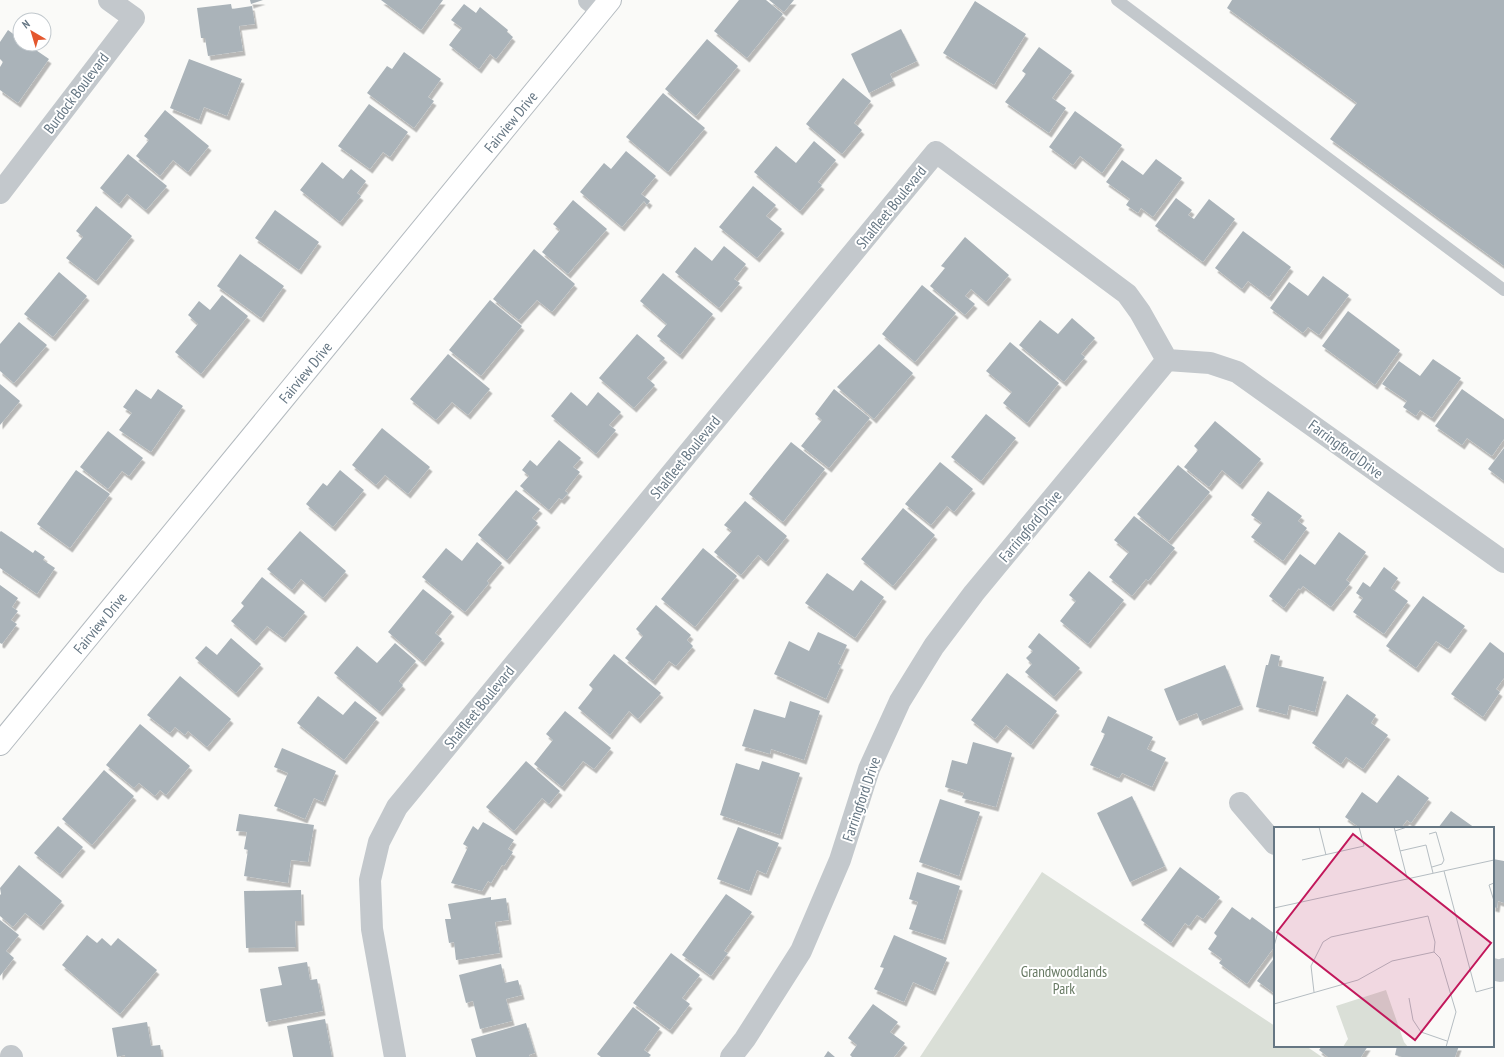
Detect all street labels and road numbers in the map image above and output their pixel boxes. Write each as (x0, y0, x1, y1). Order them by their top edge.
street label: Burdock Boulevard (39, 49, 113, 137)
street label: Fairview Drive (480, 87, 541, 156)
street label: Shalfleet Boulevard (852, 162, 930, 252)
street label: Fairview Drive (274, 337, 336, 407)
street label: Shalfleet Boulevard (646, 412, 724, 502)
street label: Farringford Drive (1305, 415, 1387, 483)
street label: Farringford Drive (994, 486, 1066, 566)
street label: Fairview Drive (69, 588, 130, 657)
street label: Shalfleet Boulevard (440, 662, 518, 752)
street label: Farringford Drive (838, 754, 884, 844)

